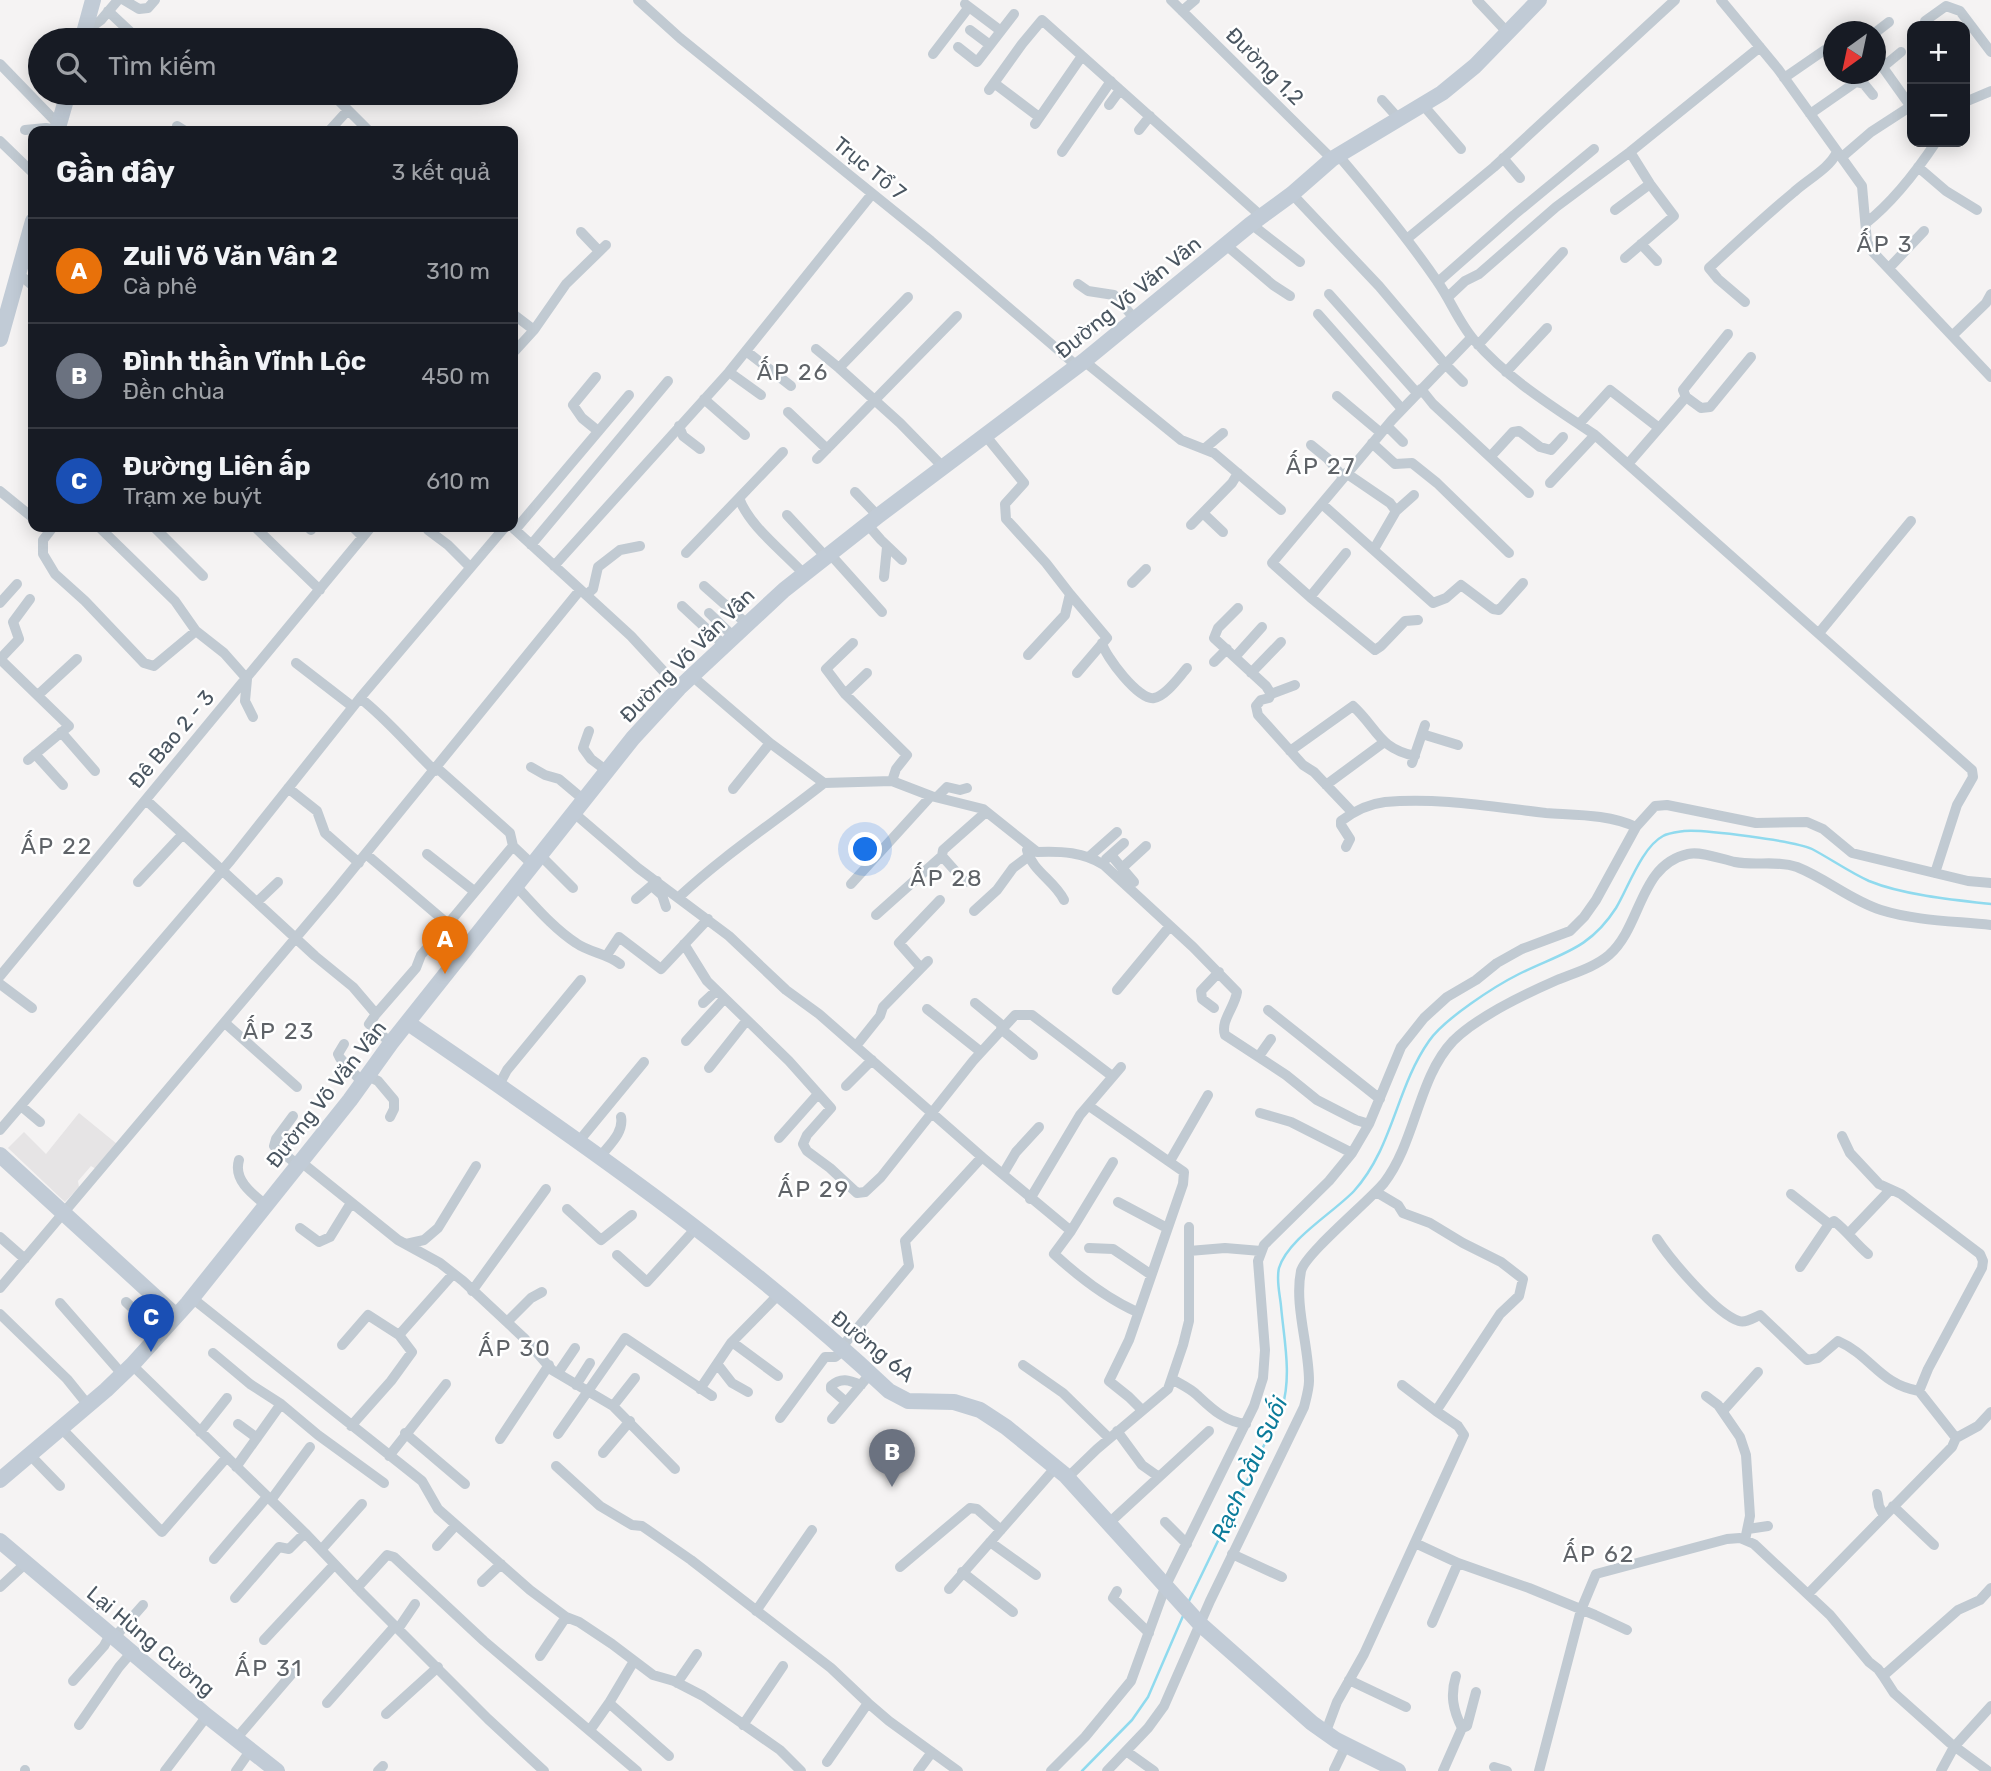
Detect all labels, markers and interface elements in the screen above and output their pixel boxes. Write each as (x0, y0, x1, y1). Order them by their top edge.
north arrow (1823, 21, 1886, 84)
map controls (1907, 21, 1970, 147)
button: + (1907, 21, 1970, 84)
street label: Đường 1,2 (1221, 22, 1309, 110)
search box (28, 28, 518, 105)
icon: search (52, 48, 90, 86)
text: Tìm kiếm (108, 51, 216, 82)
button: − (1907, 84, 1970, 147)
street label: Trục Tổ 7 (829, 131, 911, 205)
text: Gần đây (56, 154, 175, 190)
text: 3 kết quả (391, 158, 490, 186)
district label: ẤP 3 (1856, 228, 1914, 258)
street label: Đường Võ Văn Vân (1050, 231, 1206, 363)
text: Zuli Võ Văn Vân 2 (123, 241, 338, 272)
text: A (71, 257, 87, 285)
text: 310 m (426, 257, 490, 285)
text: Cà phê (123, 272, 197, 300)
text: Đình thần Vĩnh Lộc (123, 346, 366, 377)
district label: ẤP 26 (757, 356, 829, 386)
text: B (71, 362, 87, 390)
text: 450 m (421, 362, 490, 390)
text: Đền chùa (123, 377, 225, 405)
district label: ẤP 27 (1286, 450, 1356, 480)
text: Đường Liên ấp (123, 451, 311, 482)
text: C (71, 467, 87, 495)
text: 610 m (426, 467, 490, 495)
text: Trạm xe buýt (123, 482, 262, 510)
street label: Đường Võ Văn Vân (615, 583, 759, 727)
street label: Đê Bao 2 - 3 (123, 685, 219, 793)
district label: ẤP 22 (21, 830, 93, 860)
your location (848, 832, 882, 866)
district label: ẤP 28 (910, 862, 984, 892)
pin: A (422, 916, 468, 974)
district label: ẤP 23 (243, 1015, 315, 1045)
street label: Đường Võ Văn Vân (261, 1015, 391, 1173)
district label: ẤP 29 (778, 1173, 850, 1203)
pin: C (128, 1294, 174, 1352)
street label: Đường 6A (826, 1305, 920, 1387)
district label: ẤP 30 (478, 1332, 552, 1362)
water label: Rạch Cầu Suối (1205, 1391, 1294, 1546)
pin: B (869, 1429, 915, 1487)
district label: ẤP 62 (1563, 1538, 1635, 1568)
street label: Lại Hùng Cường (82, 1580, 220, 1702)
district label: ẤP 31 (235, 1652, 303, 1682)

